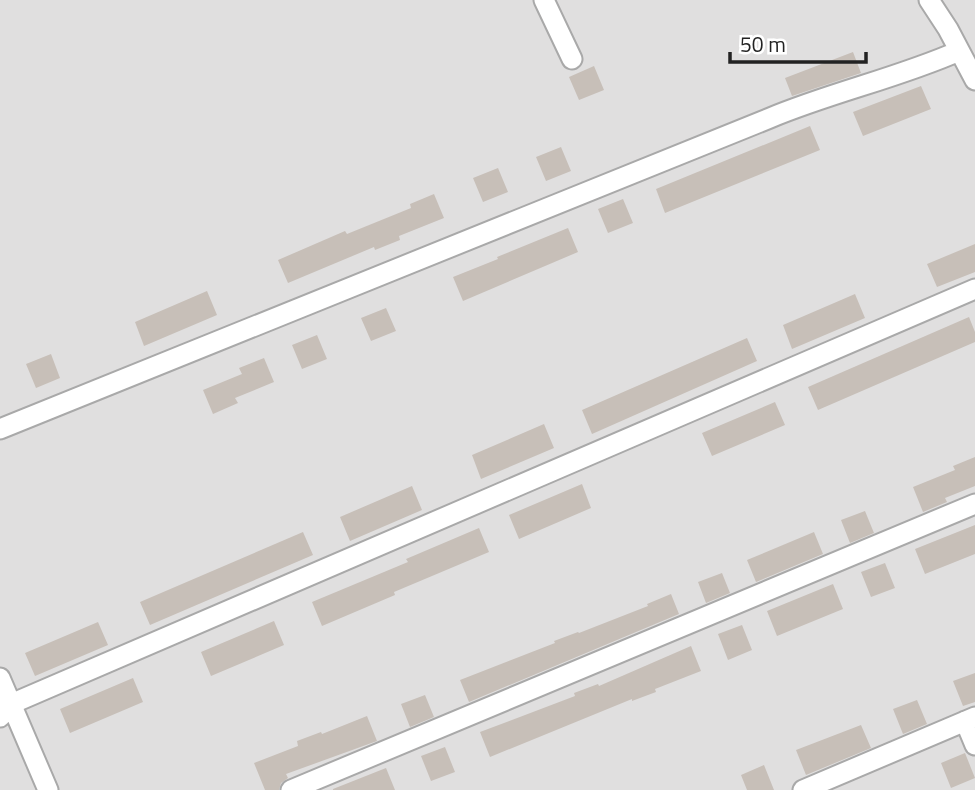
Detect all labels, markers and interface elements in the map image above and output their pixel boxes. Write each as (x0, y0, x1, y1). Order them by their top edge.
scale bar (730, 21, 866, 65)
text: 50 m (740, 28, 786, 60)

